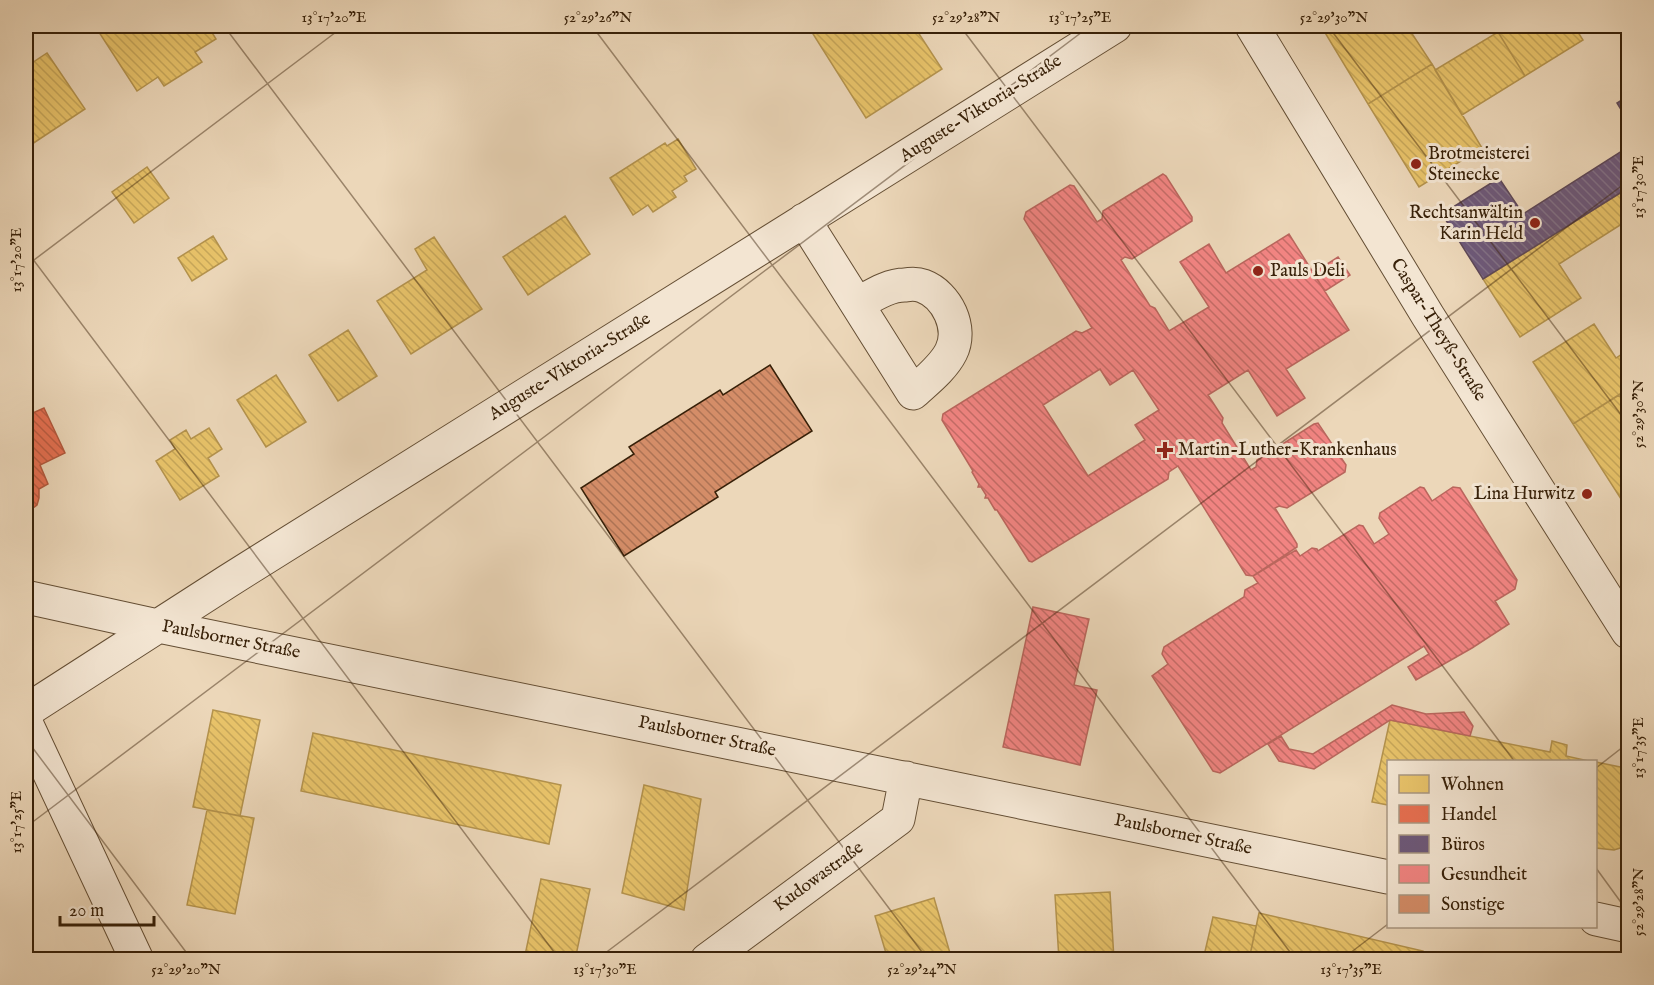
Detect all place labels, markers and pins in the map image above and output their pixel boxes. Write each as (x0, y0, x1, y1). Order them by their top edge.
place label: Brotmeisterei Steinecke (1428, 143, 1530, 187)
marker: Brotmeisterei Steinecke (1409, 157, 1423, 171)
place label: Rechtsanwältin Karin Held (1409, 202, 1523, 246)
marker: Rechtsanwältin Karin Held (1528, 216, 1542, 230)
place label: Pauls Deli (1270, 260, 1345, 283)
marker: Pauls Deli (1251, 264, 1265, 278)
place label: Martin-Luther-Krankenhaus (1178, 439, 1397, 462)
marker: Martin-Luther-Krankenhaus (1156, 441, 1174, 459)
place label: Lina Hurwitz (1474, 483, 1575, 506)
marker: Lina Hurwitz (1580, 487, 1594, 501)

